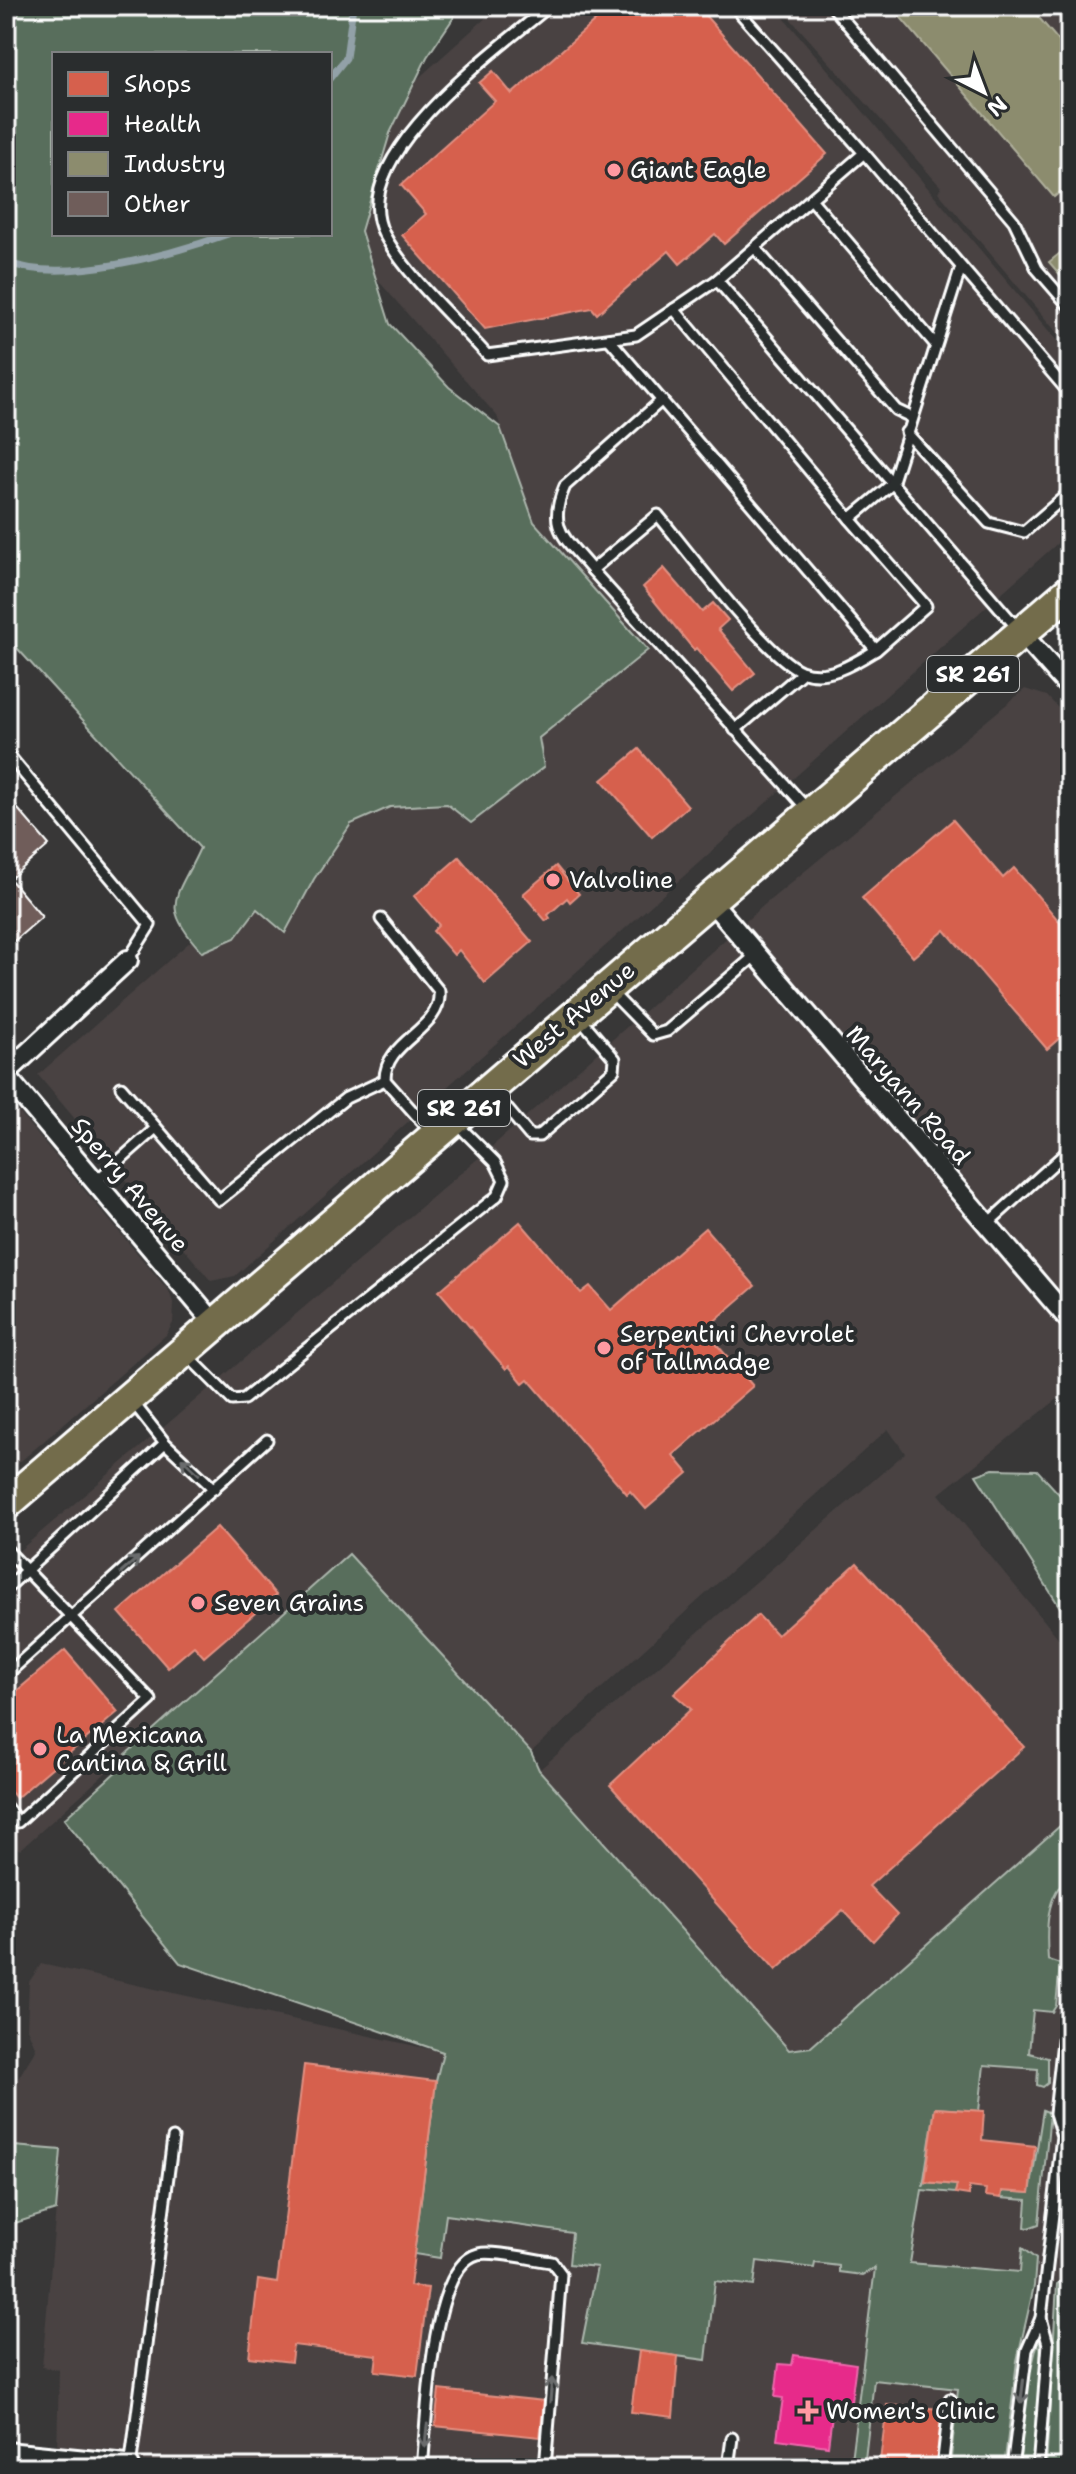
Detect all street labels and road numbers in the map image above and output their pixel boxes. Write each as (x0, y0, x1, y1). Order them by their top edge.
road number: SR 261 (927, 656, 1019, 692)
street label: West Avenue (506, 954, 642, 1076)
street label: Maryann Road (839, 1019, 977, 1171)
road number: SR 261 (418, 1090, 510, 1126)
street label: Sperry Avenue (64, 1111, 196, 1259)

